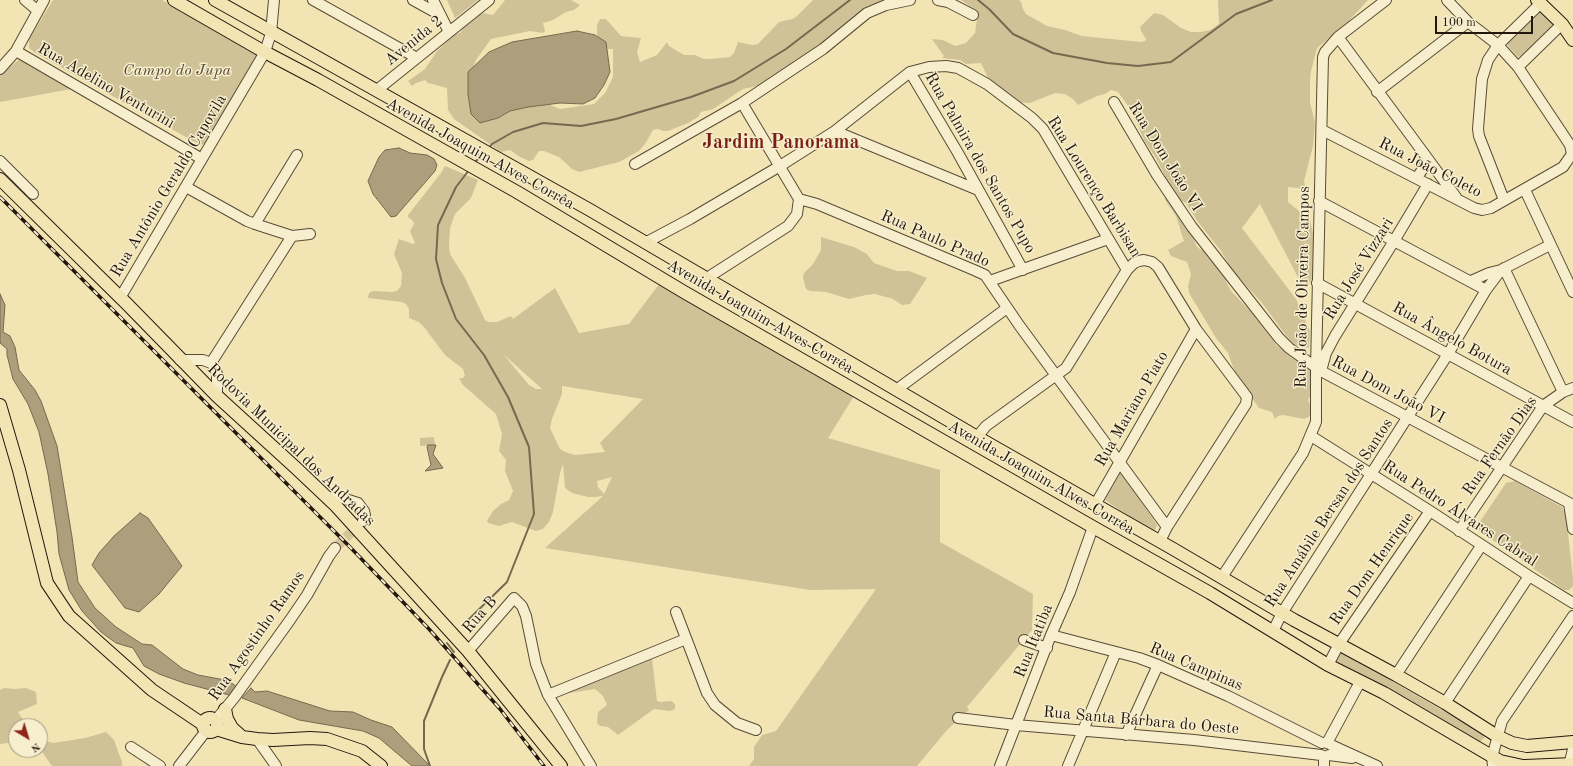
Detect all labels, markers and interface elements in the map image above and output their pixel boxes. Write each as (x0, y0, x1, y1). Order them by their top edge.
scale bar (1437, 8, 1535, 34)
street label: Avenida 2 (381, 12, 447, 70)
text: 100 m (1442, 17, 1476, 29)
street label: Rua Adelino Venturini (34, 39, 178, 133)
park label: Campo do Jupa (123, 61, 231, 81)
street label: Rua Palmira dos Santos Pupo (920, 69, 1040, 257)
street label: Rua Antônio Geraldo Capovila (107, 91, 231, 281)
street label: Avenida Joaquim Alves Corrêa (382, 94, 578, 214)
street label: Rua Dom João VI (1124, 99, 1206, 215)
street label: Rua Lourenço Barbisan (1043, 113, 1145, 261)
district label: Jardim Panorama (702, 131, 860, 155)
street label: Rua João Coleto (1375, 134, 1485, 202)
street label: Rua João de Oliveira Campos (1292, 186, 1314, 388)
street label: Rua Paulo Prado (877, 206, 993, 272)
street label: Rua José Vizzari (1320, 214, 1398, 324)
street label: Avenida Joaquim Alves Corrêa (663, 256, 857, 378)
street label: Rua Ângelo Botura (1389, 298, 1515, 380)
street label: Rua Mariano Piato (1091, 348, 1173, 470)
street label: Rua Dom João VI (1328, 352, 1448, 428)
street label: Rodovia Municipal dos Andradas (203, 360, 379, 530)
street label: Rua Fernão Dias (1459, 393, 1541, 499)
street label: Rua Amábile Bersan dos Santos (1261, 415, 1397, 611)
street label: Avenida Joaquim Alves Corrêa (944, 417, 1138, 539)
street label: Rua Pedro Álvares Cabral (1379, 457, 1541, 571)
street label: Rua Dom Henrique (1326, 509, 1418, 629)
street label: Rua Agostinho Ramos (205, 567, 309, 705)
street label: Rua B (459, 592, 501, 638)
street label: Rua Itatiba (1010, 601, 1058, 681)
street label: Rua Campinas (1146, 639, 1246, 695)
street label: Rua Santa Bárbara do Oeste (1042, 703, 1240, 739)
north arrow (8, 718, 48, 758)
text: N (28, 740, 42, 754)

